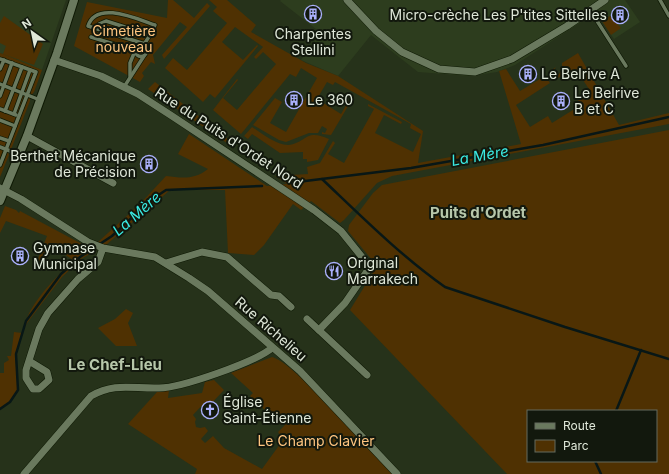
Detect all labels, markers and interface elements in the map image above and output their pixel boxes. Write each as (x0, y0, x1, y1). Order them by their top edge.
building icon: Charpentes Stellini (303, 4, 323, 24)
building icon: Micro-crèche Les P'tites Sittelles (610, 5, 630, 25)
place label: Micro-crèche Les P'tites Sittelles (390, 6, 607, 23)
north arrow (12, 12, 52, 52)
text: N (19, 15, 34, 32)
park label: Cimetière nouveau (92, 22, 156, 55)
place label: Charpentes Stellini (275, 25, 351, 58)
building icon: Le Belrive A (518, 64, 538, 84)
place label: Le Belrive A (541, 65, 620, 82)
street label: Rue du Puits d'Ordet Nord (152, 83, 306, 192)
place label: Le Belrive B et C (574, 84, 639, 117)
building icon: Le 360 (284, 90, 304, 110)
place label: Le 360 (307, 91, 353, 108)
building icon: Le Belrive B et C (551, 91, 571, 111)
water label: La Mère (450, 141, 510, 170)
place label: Berthet Mécanique de Précision (10, 147, 136, 180)
building icon: Berthet Mécanique de Précision (139, 154, 159, 174)
water label: La Mère (108, 187, 165, 240)
district label: Puits d'Ordet (430, 203, 527, 222)
place label: Gymnase Municipal (33, 239, 97, 272)
building icon: Gymnase Municipal (10, 246, 30, 266)
place label: Original Marrakech (347, 254, 418, 287)
restaurant icon: Original Marrakech (324, 261, 344, 281)
street label: Rue Richelieu (232, 293, 311, 364)
district label: Le Chef-Lieu (68, 355, 162, 374)
place label: Église Saint-Étienne (223, 393, 312, 426)
church icon: Église Saint-Étienne (200, 400, 220, 420)
legend (527, 410, 657, 462)
text: Route (563, 418, 596, 433)
park label: Le Champ Clavier (257, 432, 375, 449)
text: Parc (563, 438, 589, 453)

